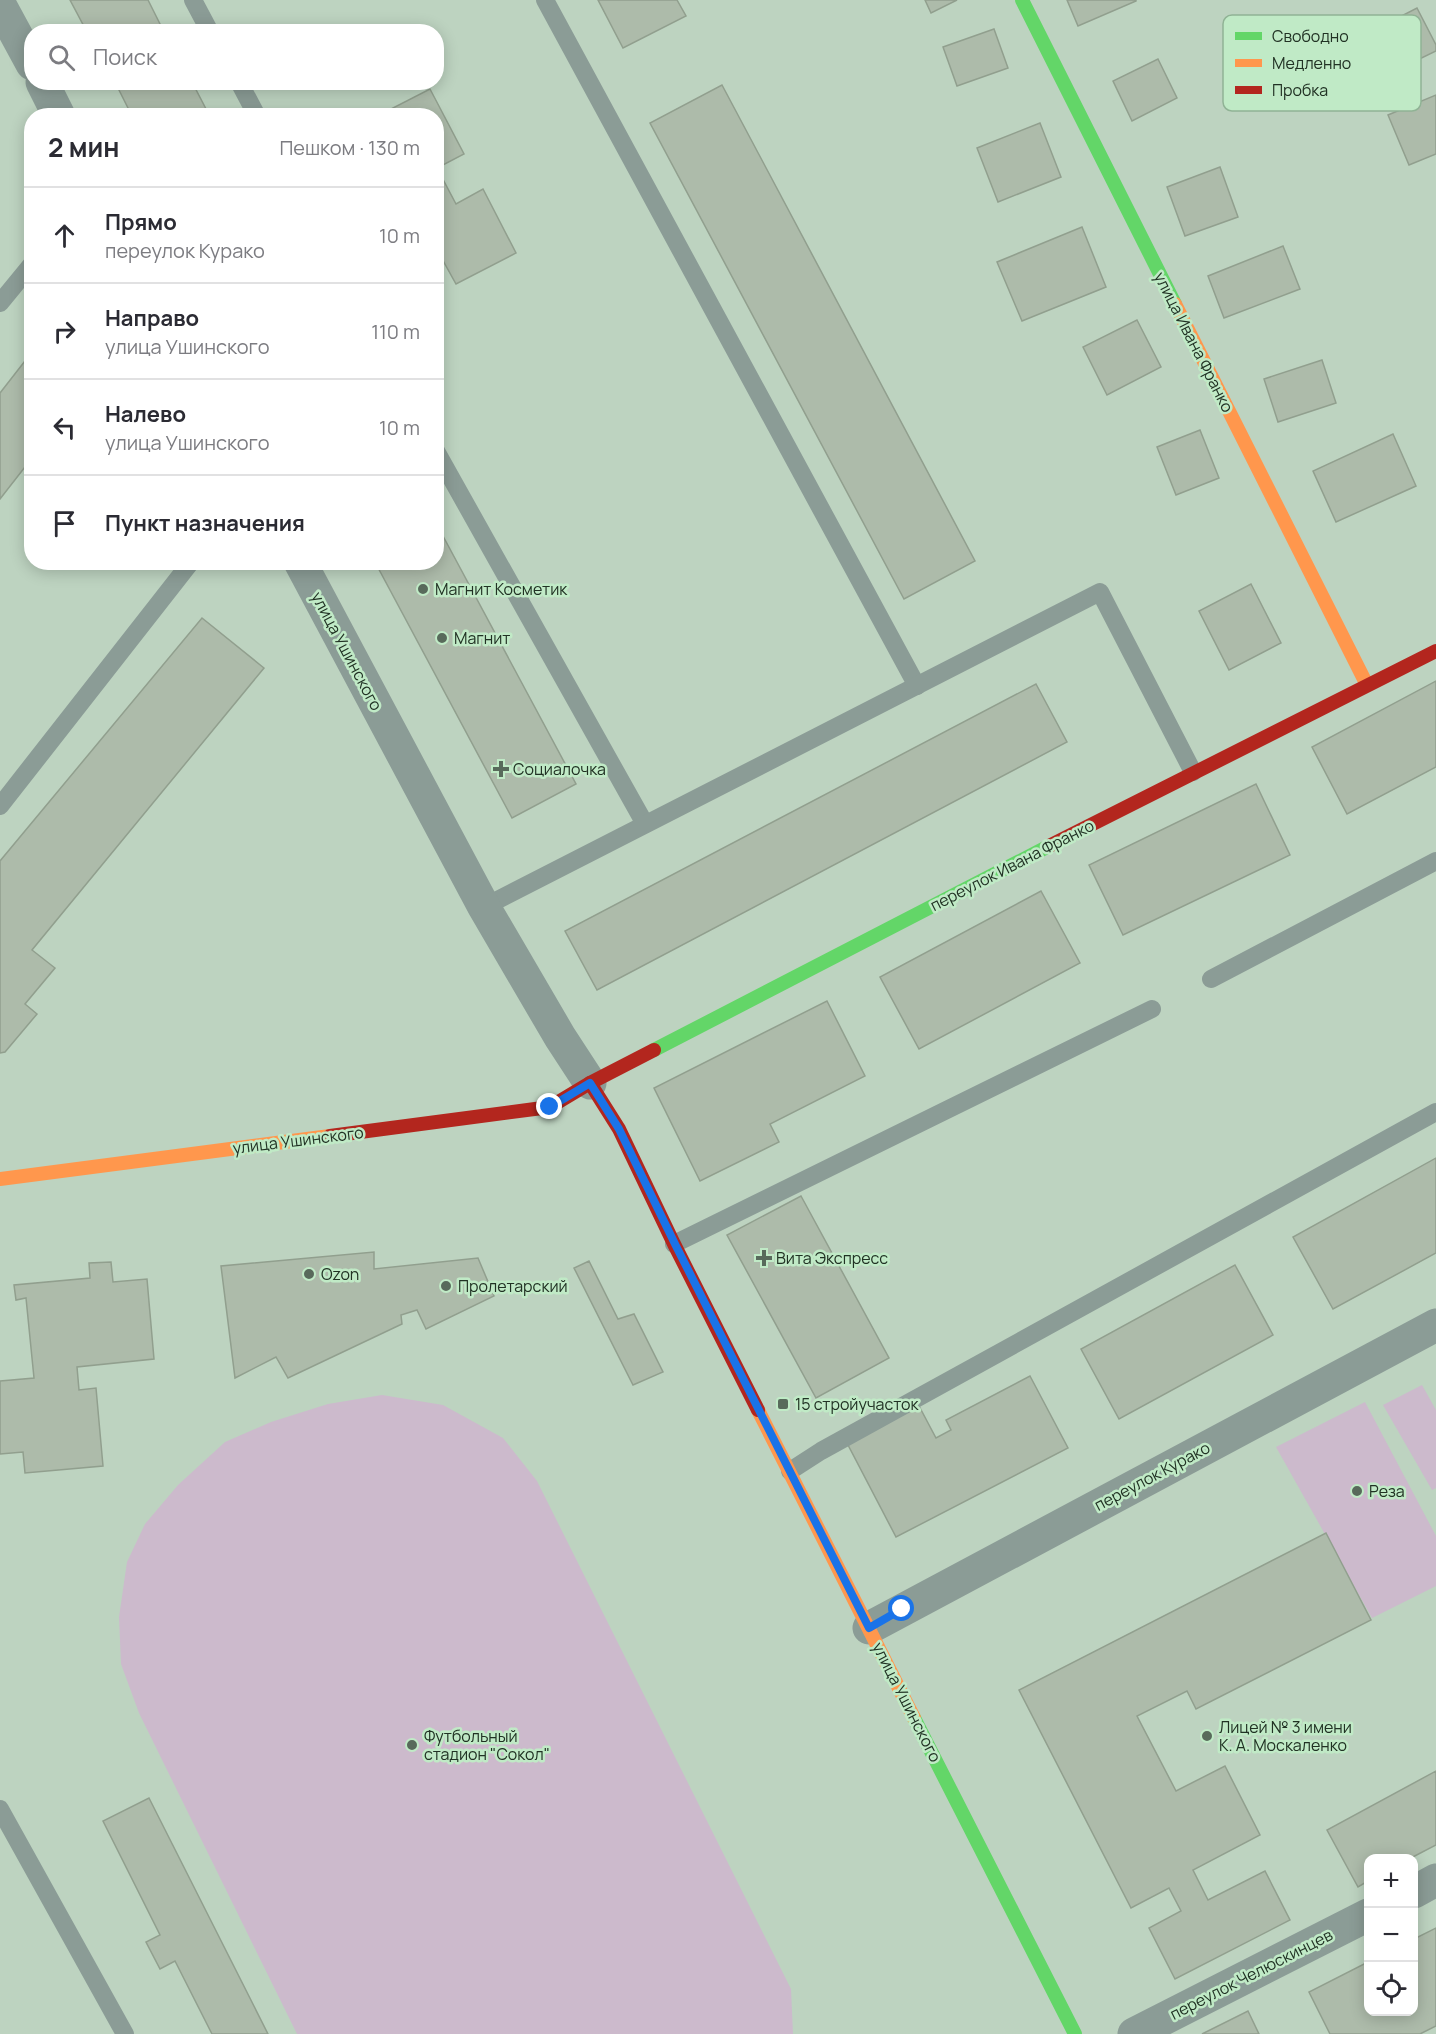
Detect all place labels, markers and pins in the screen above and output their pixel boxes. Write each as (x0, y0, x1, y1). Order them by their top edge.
place label: Магнит Косметик (435, 578, 568, 600)
marker: Магнит Косметик (416, 582, 430, 596)
place label: Магнит (454, 627, 510, 649)
marker: Магнит (435, 631, 449, 645)
place label: Социалочка (513, 758, 606, 780)
marker: Социалочка (494, 762, 508, 776)
place label: Вита Экспресс (776, 1247, 888, 1269)
marker: Вита Экспресс (757, 1251, 771, 1265)
place label: Ozon (321, 1263, 359, 1285)
marker: Ozon (302, 1267, 316, 1281)
place label: Пролетарский (458, 1275, 568, 1297)
marker: Пролетарский (439, 1279, 453, 1293)
place label: 15 стройучасток (795, 1393, 920, 1415)
marker: 15 стройучасток (776, 1397, 790, 1411)
place label: Реза (1369, 1480, 1405, 1502)
marker: Реза (1350, 1484, 1364, 1498)
place label: Лицей № 3 имени К. А. Москаленко (1219, 1716, 1352, 1756)
place label: Футбольный стадион "Сокол" (424, 1725, 550, 1765)
marker: Лицей № 3 имени К. А. Москаленко (1200, 1729, 1214, 1743)
marker: Футбольный стадион "Сокол" (405, 1738, 419, 1752)

